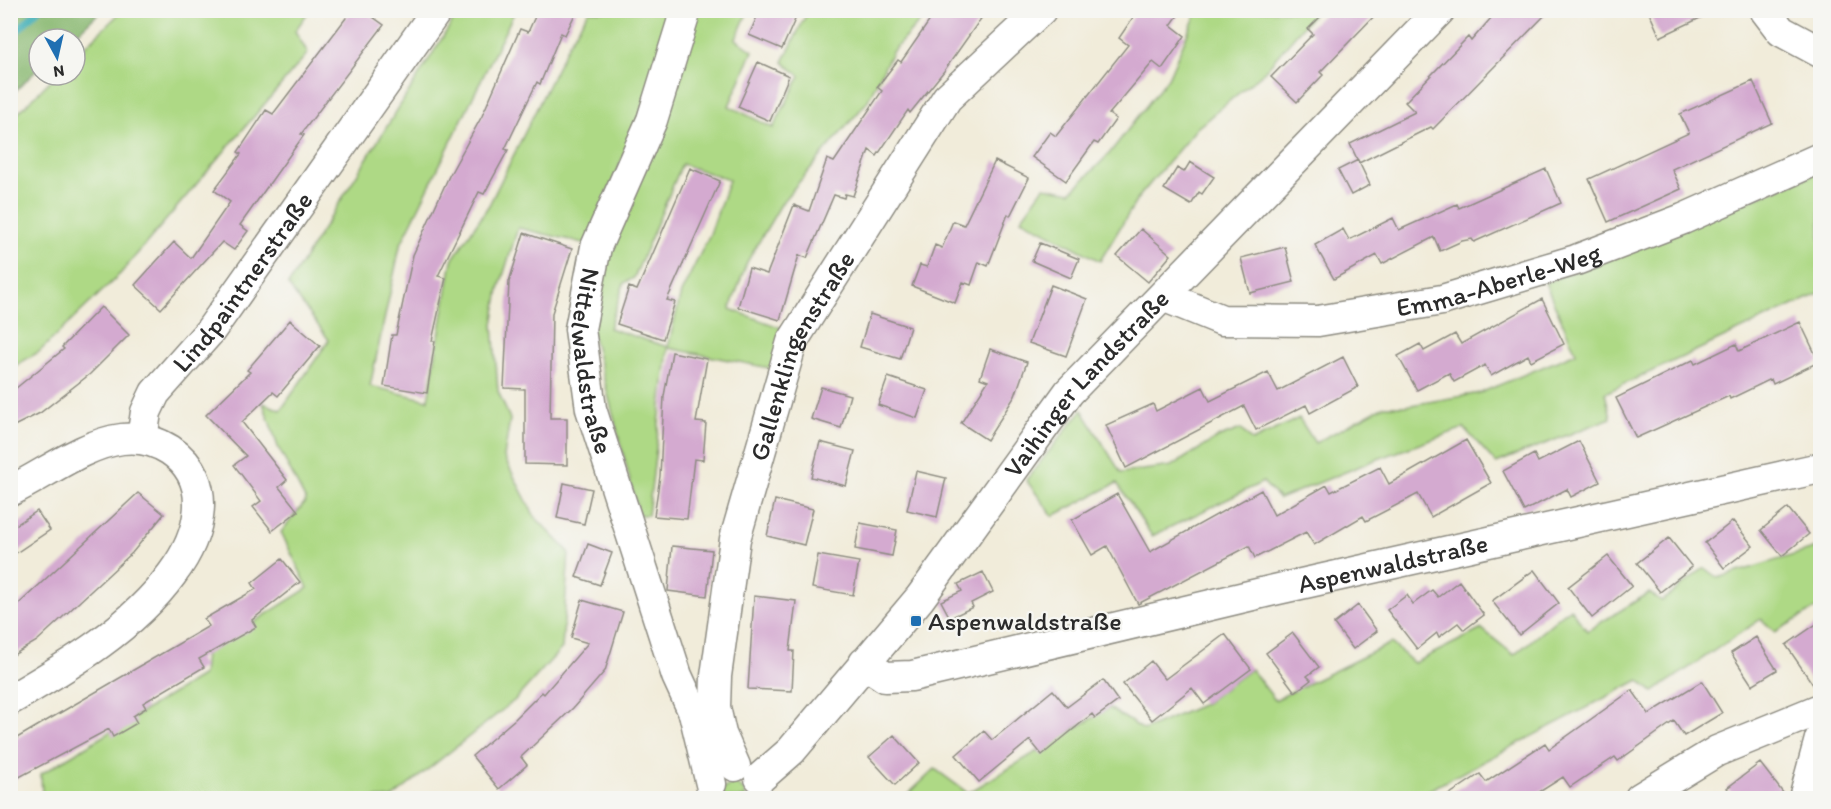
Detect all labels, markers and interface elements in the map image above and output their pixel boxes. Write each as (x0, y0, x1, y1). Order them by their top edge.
north arrow (27, 27, 87, 87)
text: N (52, 61, 66, 82)
street label: Lindpaintnerstraße (165, 185, 320, 379)
street label: Emma-Aberle-Weg (1394, 236, 1606, 323)
street label: Gallenklingenstraße (742, 245, 862, 464)
street label: Nittelwaldstraße (564, 265, 620, 458)
street label: Vaihinger Landstraße (996, 283, 1176, 484)
street label: Aspenwaldstraße (1295, 527, 1491, 600)
place label: Aspenwaldstraße (928, 605, 1122, 637)
marker: Aspenwaldstraße (909, 614, 923, 628)

